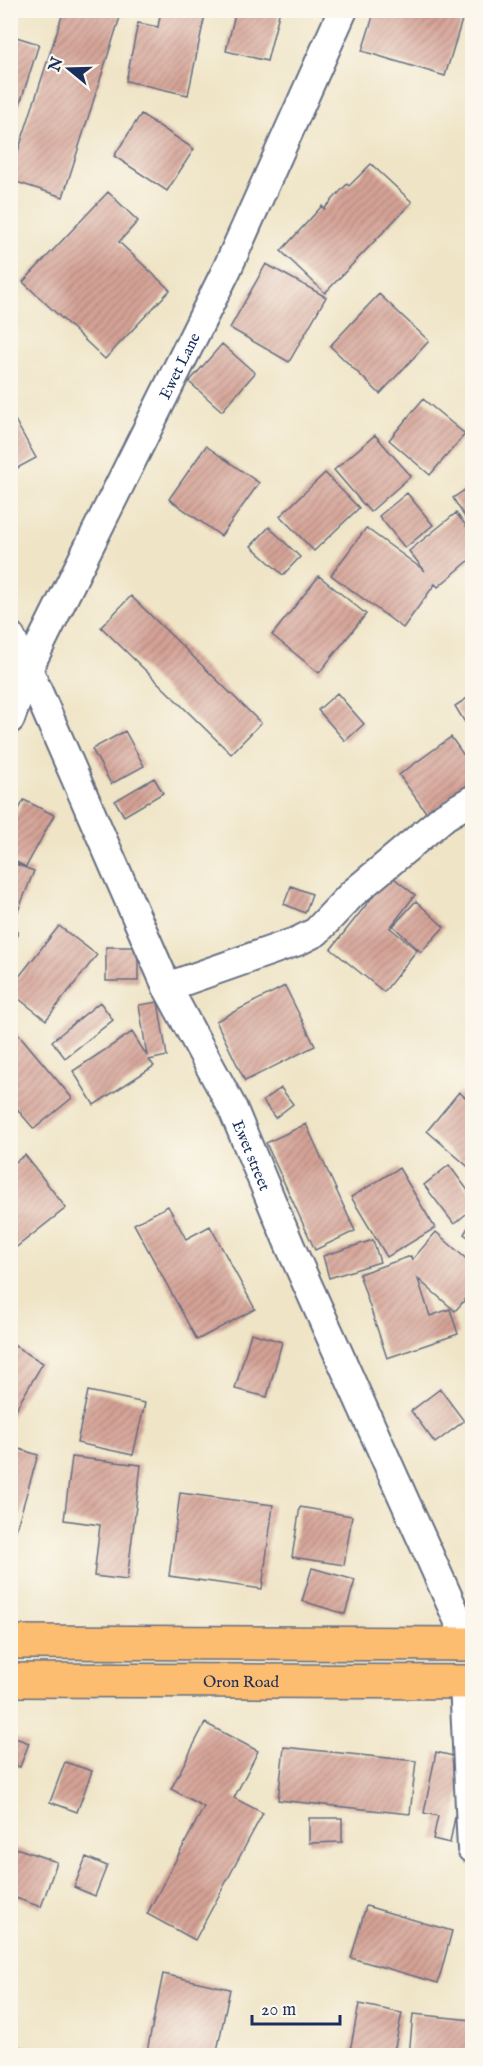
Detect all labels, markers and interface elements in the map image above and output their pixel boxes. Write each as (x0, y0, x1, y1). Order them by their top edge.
north arrow (39, 39, 99, 99)
text: N (45, 55, 68, 76)
street label: Ewet Lane (156, 330, 206, 403)
street label: Ewet street (226, 1117, 274, 1195)
street label: Oron Road (203, 1673, 279, 1693)
scale bar (252, 1988, 340, 2026)
text: 20 m (261, 1999, 296, 2022)

